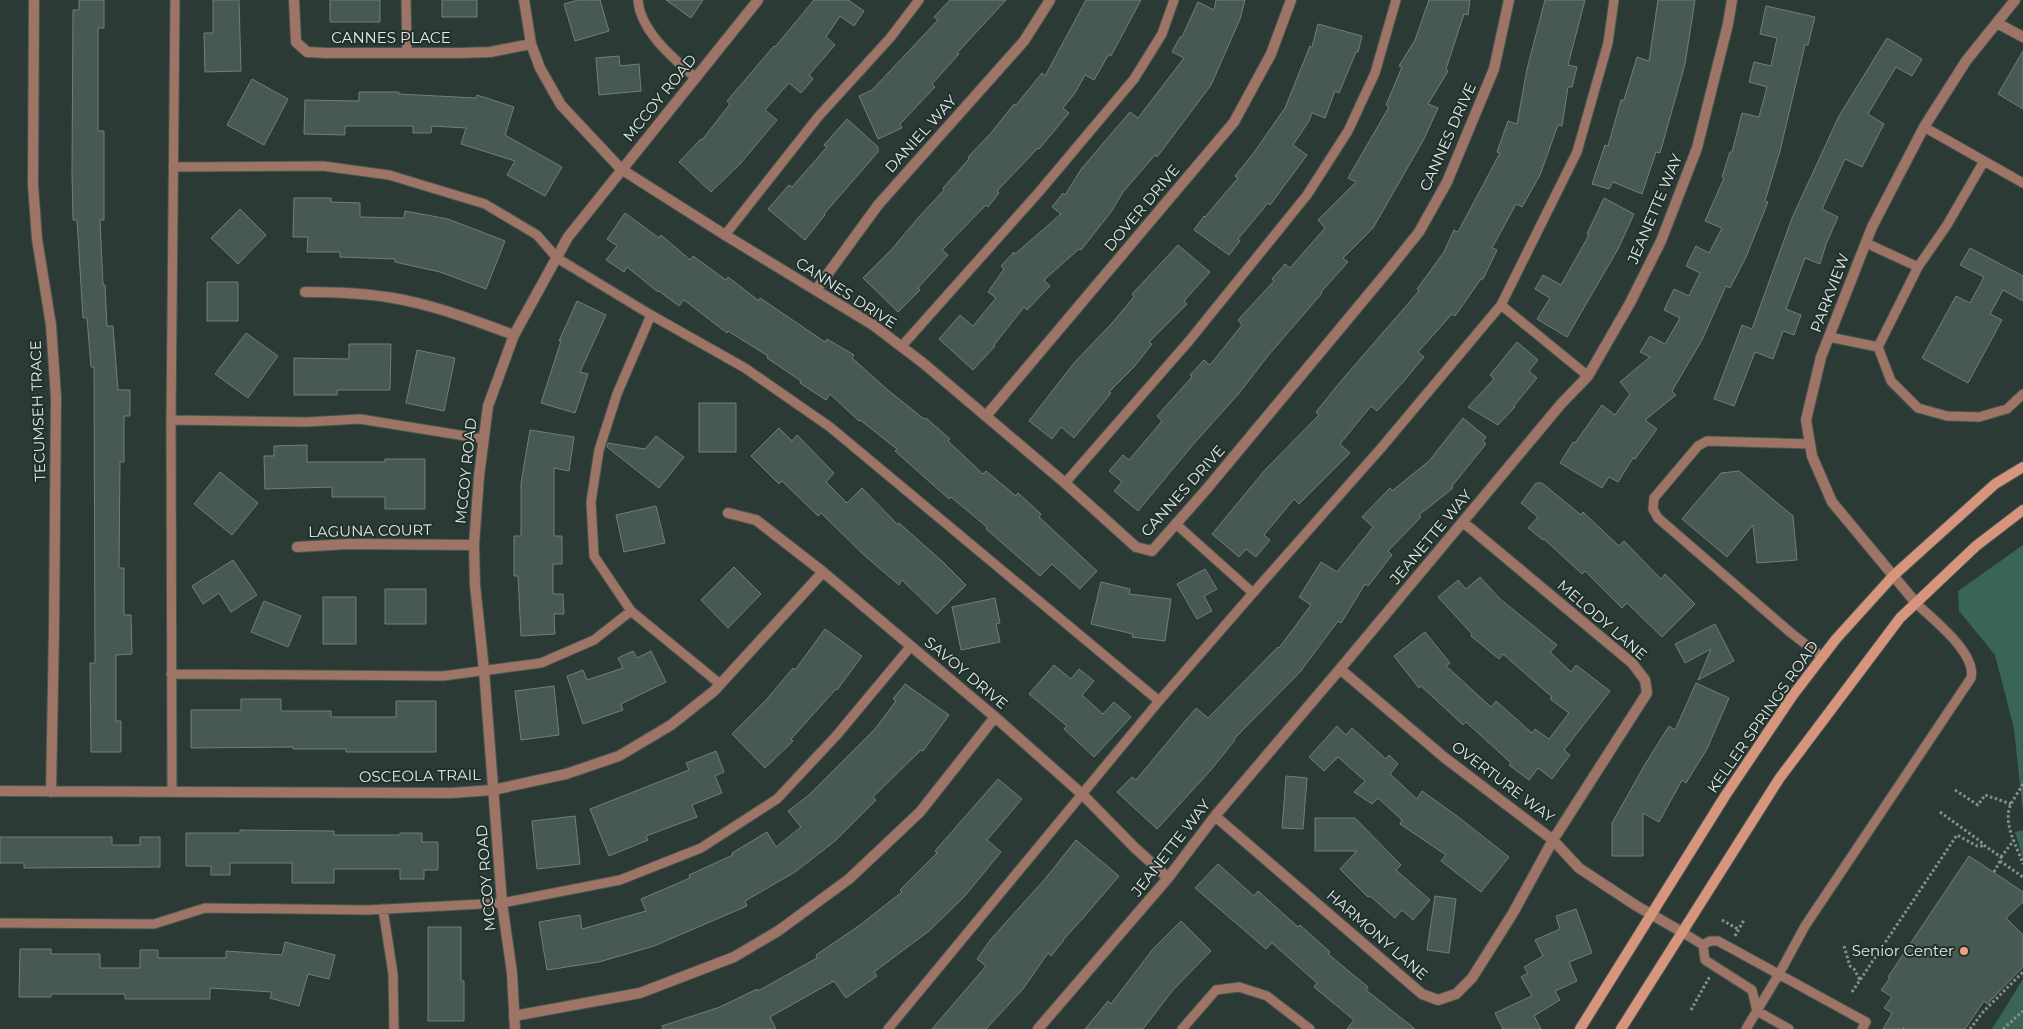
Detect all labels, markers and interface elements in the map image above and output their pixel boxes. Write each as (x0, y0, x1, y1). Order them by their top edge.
street label: CANNES PLACE (331, 28, 451, 47)
street label: MCCOY ROAD (619, 50, 701, 145)
street label: CANNES DRIVE (1415, 80, 1480, 194)
street label: DANIEL WAY (881, 90, 961, 177)
street label: JEANETTE WAY (1622, 151, 1686, 268)
street label: DOVER DRIVE (1100, 160, 1183, 255)
street label: PARKVIEW (1806, 250, 1853, 335)
street label: CANNES DRIVE (792, 253, 900, 332)
street label: TECUMSEH TRACE (26, 340, 49, 482)
street label: MCCOY ROAD (450, 417, 481, 525)
street label: CANNES DRIVE (1137, 441, 1229, 540)
street label: JEANETTE WAY (1385, 485, 1476, 589)
street label: LAGUNA COURT (308, 520, 432, 541)
street label: MELODY LANE (1554, 575, 1651, 664)
street label: SAVOY DRIVE (921, 632, 1012, 713)
street label: KELLER SPRINGS ROAD (1703, 637, 1823, 797)
street label: OVERTURE WAY (1448, 737, 1559, 827)
street label: OSCEOLA TRAIL (359, 765, 481, 786)
street label: JEANETTE WAY (1126, 795, 1215, 901)
street label: MCCOY ROAD (471, 824, 500, 932)
street label: HARMONY LANE (1323, 885, 1432, 984)
place label: Senior Center (1852, 941, 1954, 960)
marker: Senior Center (1958, 945, 1970, 957)

